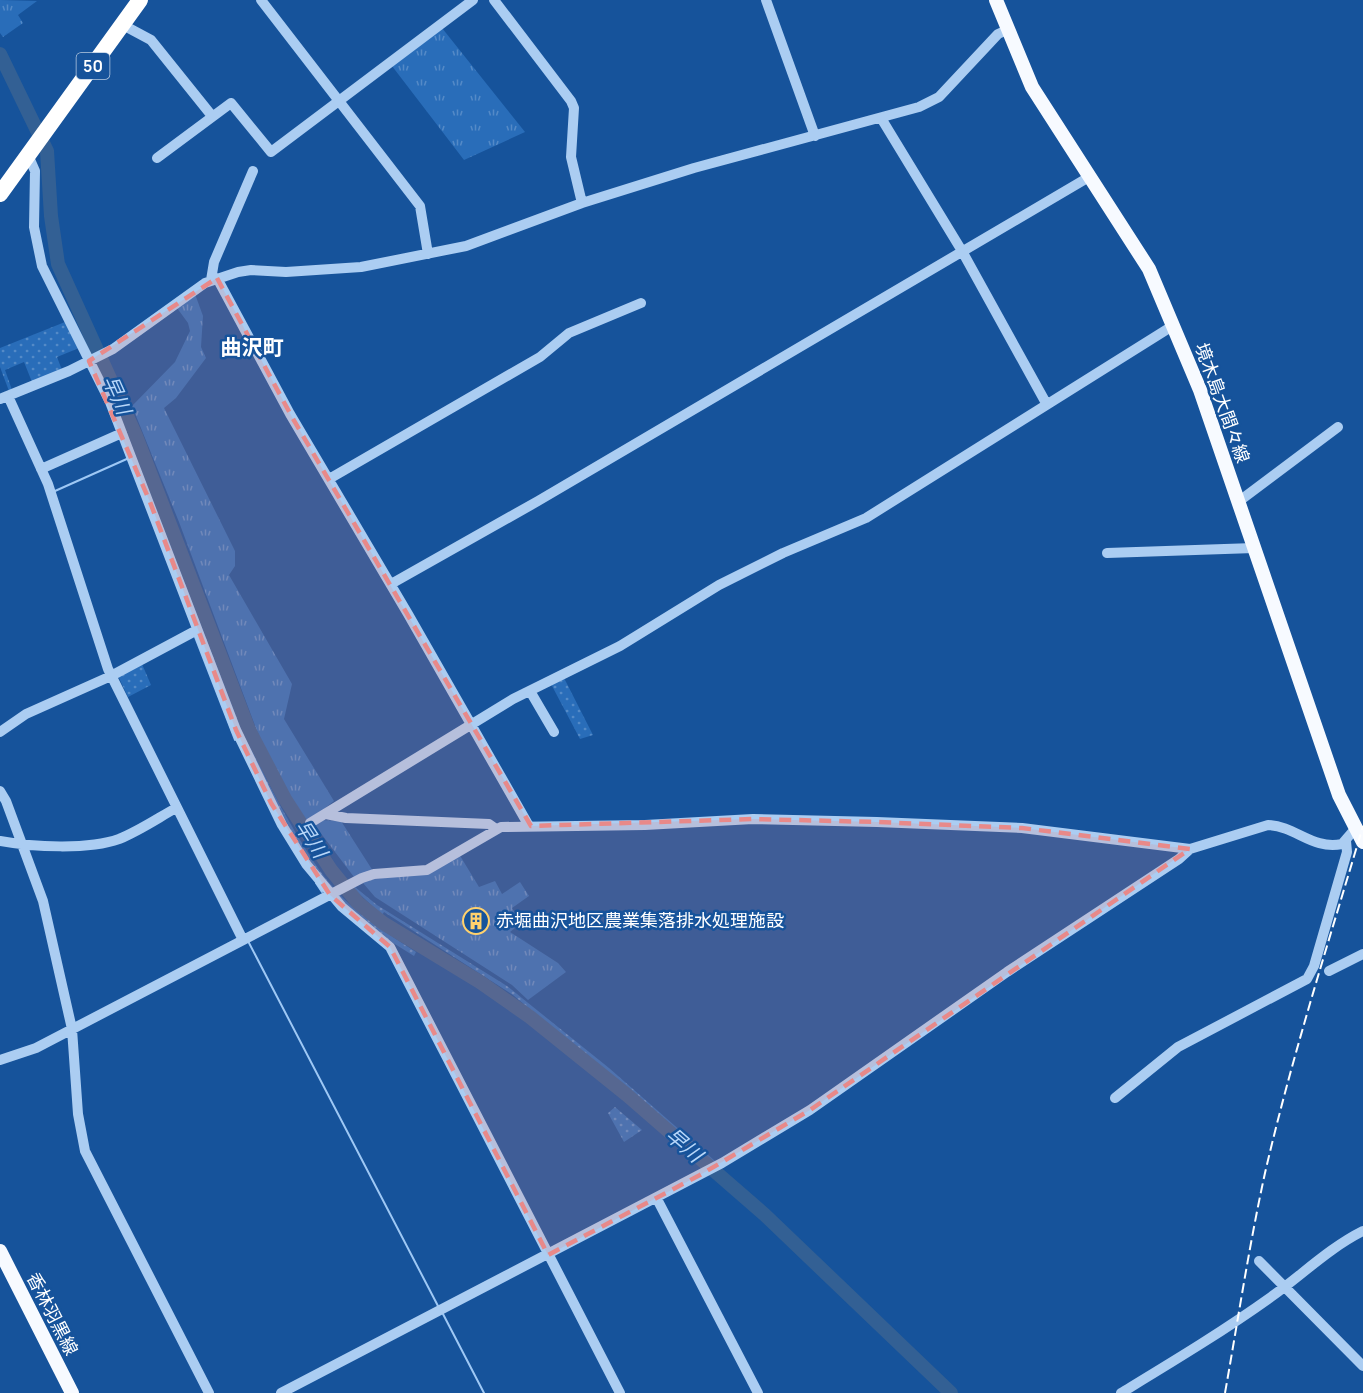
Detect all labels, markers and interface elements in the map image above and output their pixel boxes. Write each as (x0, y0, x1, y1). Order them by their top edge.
road number: 50 (76, 53, 110, 79)
district label: 曲沢町 (221, 333, 284, 361)
street label: 境木島大間々線 (1190, 339, 1256, 466)
water label: 早川 (97, 371, 139, 420)
water label: 早川 (289, 815, 335, 865)
building icon: 赤堀曲沢地区農業集落排水処理施設 (461, 906, 491, 936)
place label: 赤堀曲沢地区農業集落排水処理施設 (496, 908, 784, 932)
water label: 早川 (660, 1121, 710, 1169)
street label: 香林羽黒線 (22, 1268, 84, 1359)

